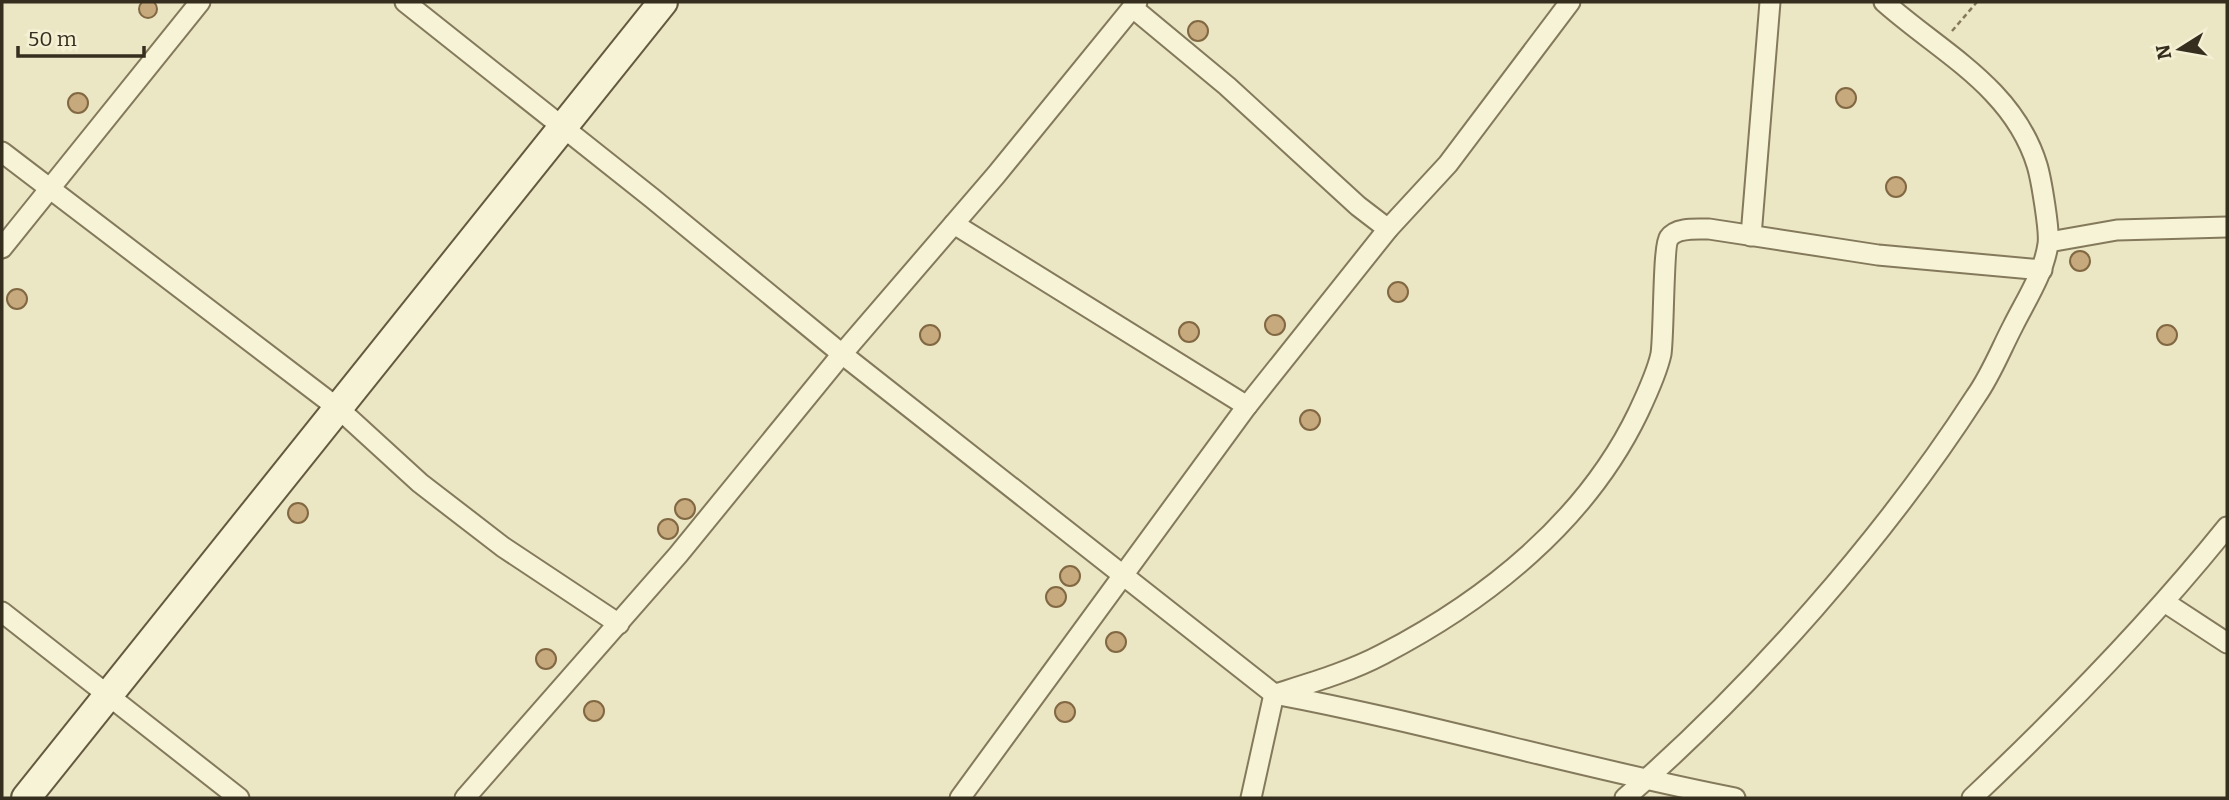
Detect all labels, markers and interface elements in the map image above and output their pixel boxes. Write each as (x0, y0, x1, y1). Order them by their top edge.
scale bar (18, 14, 144, 58)
north arrow (2145, 14, 2215, 84)
text: 50 m (28, 26, 77, 52)
text: N (2151, 42, 2176, 62)

